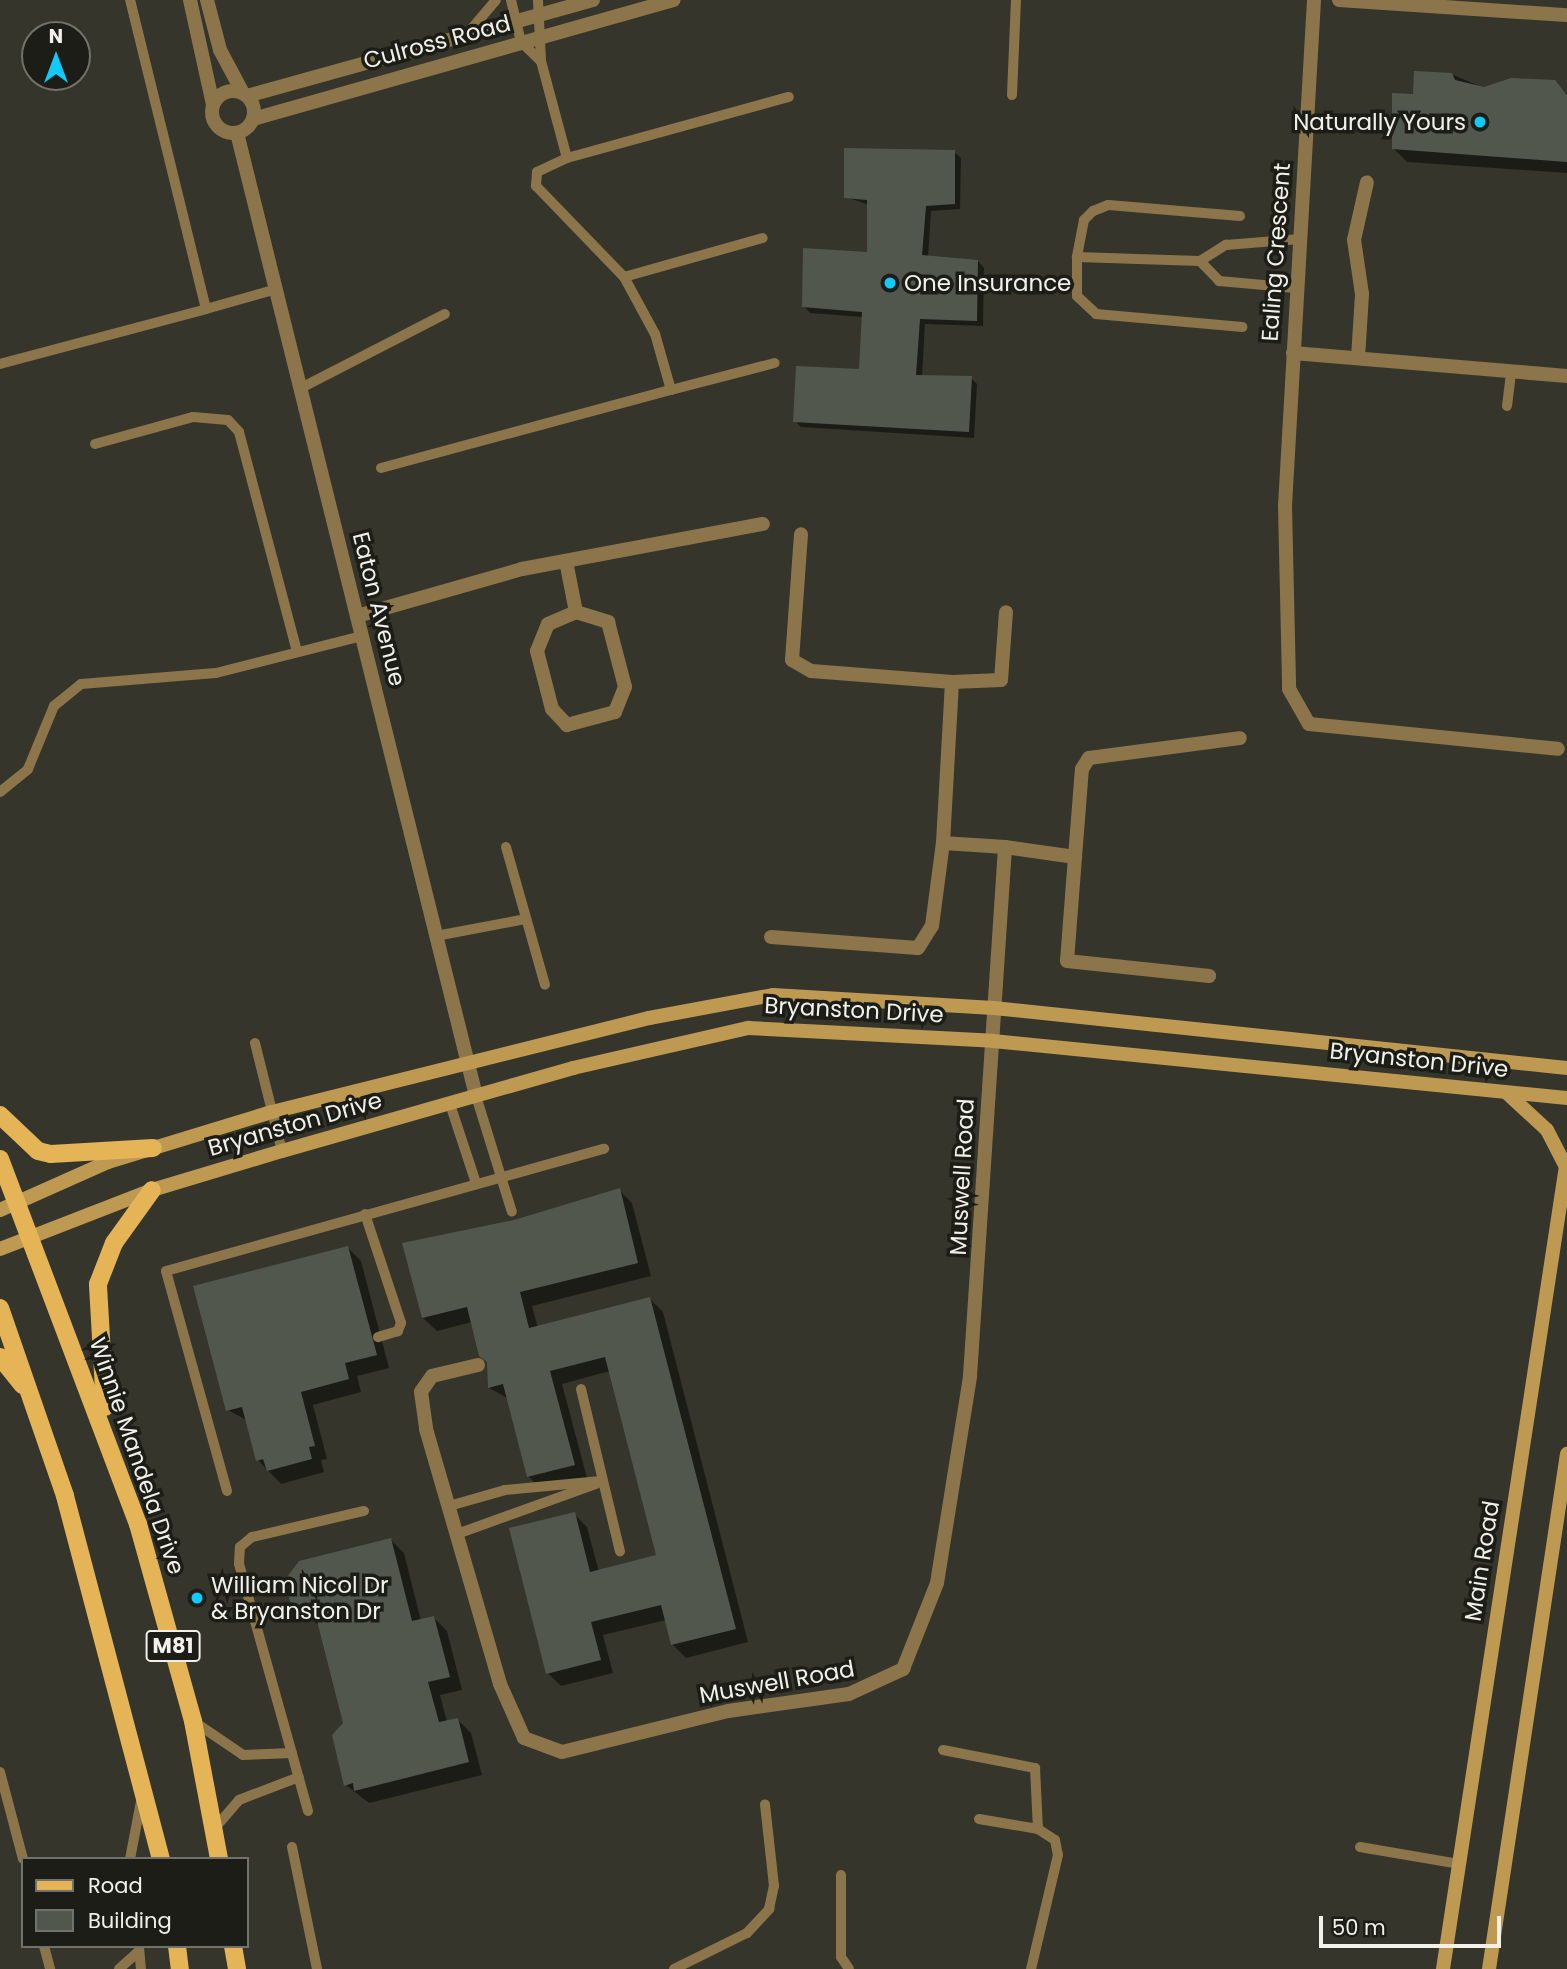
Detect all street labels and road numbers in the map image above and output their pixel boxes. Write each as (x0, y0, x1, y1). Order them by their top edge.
street label: Culross Road (360, 9, 514, 75)
street label: Ealing Crescent (1256, 162, 1296, 342)
street label: Eaton Avenue (347, 529, 411, 689)
street label: Bryanston Drive (764, 992, 944, 1028)
street label: Bryanston Drive (1328, 1037, 1510, 1083)
street label: Bryanston Drive (205, 1086, 385, 1162)
street label: Muswell Road (944, 1098, 980, 1256)
street label: Winnie Mandela Drive (84, 1334, 190, 1578)
street label: Main Road (1459, 1499, 1505, 1623)
road number: M81 (145, 1628, 201, 1664)
street label: Muswell Road (697, 1655, 857, 1709)

